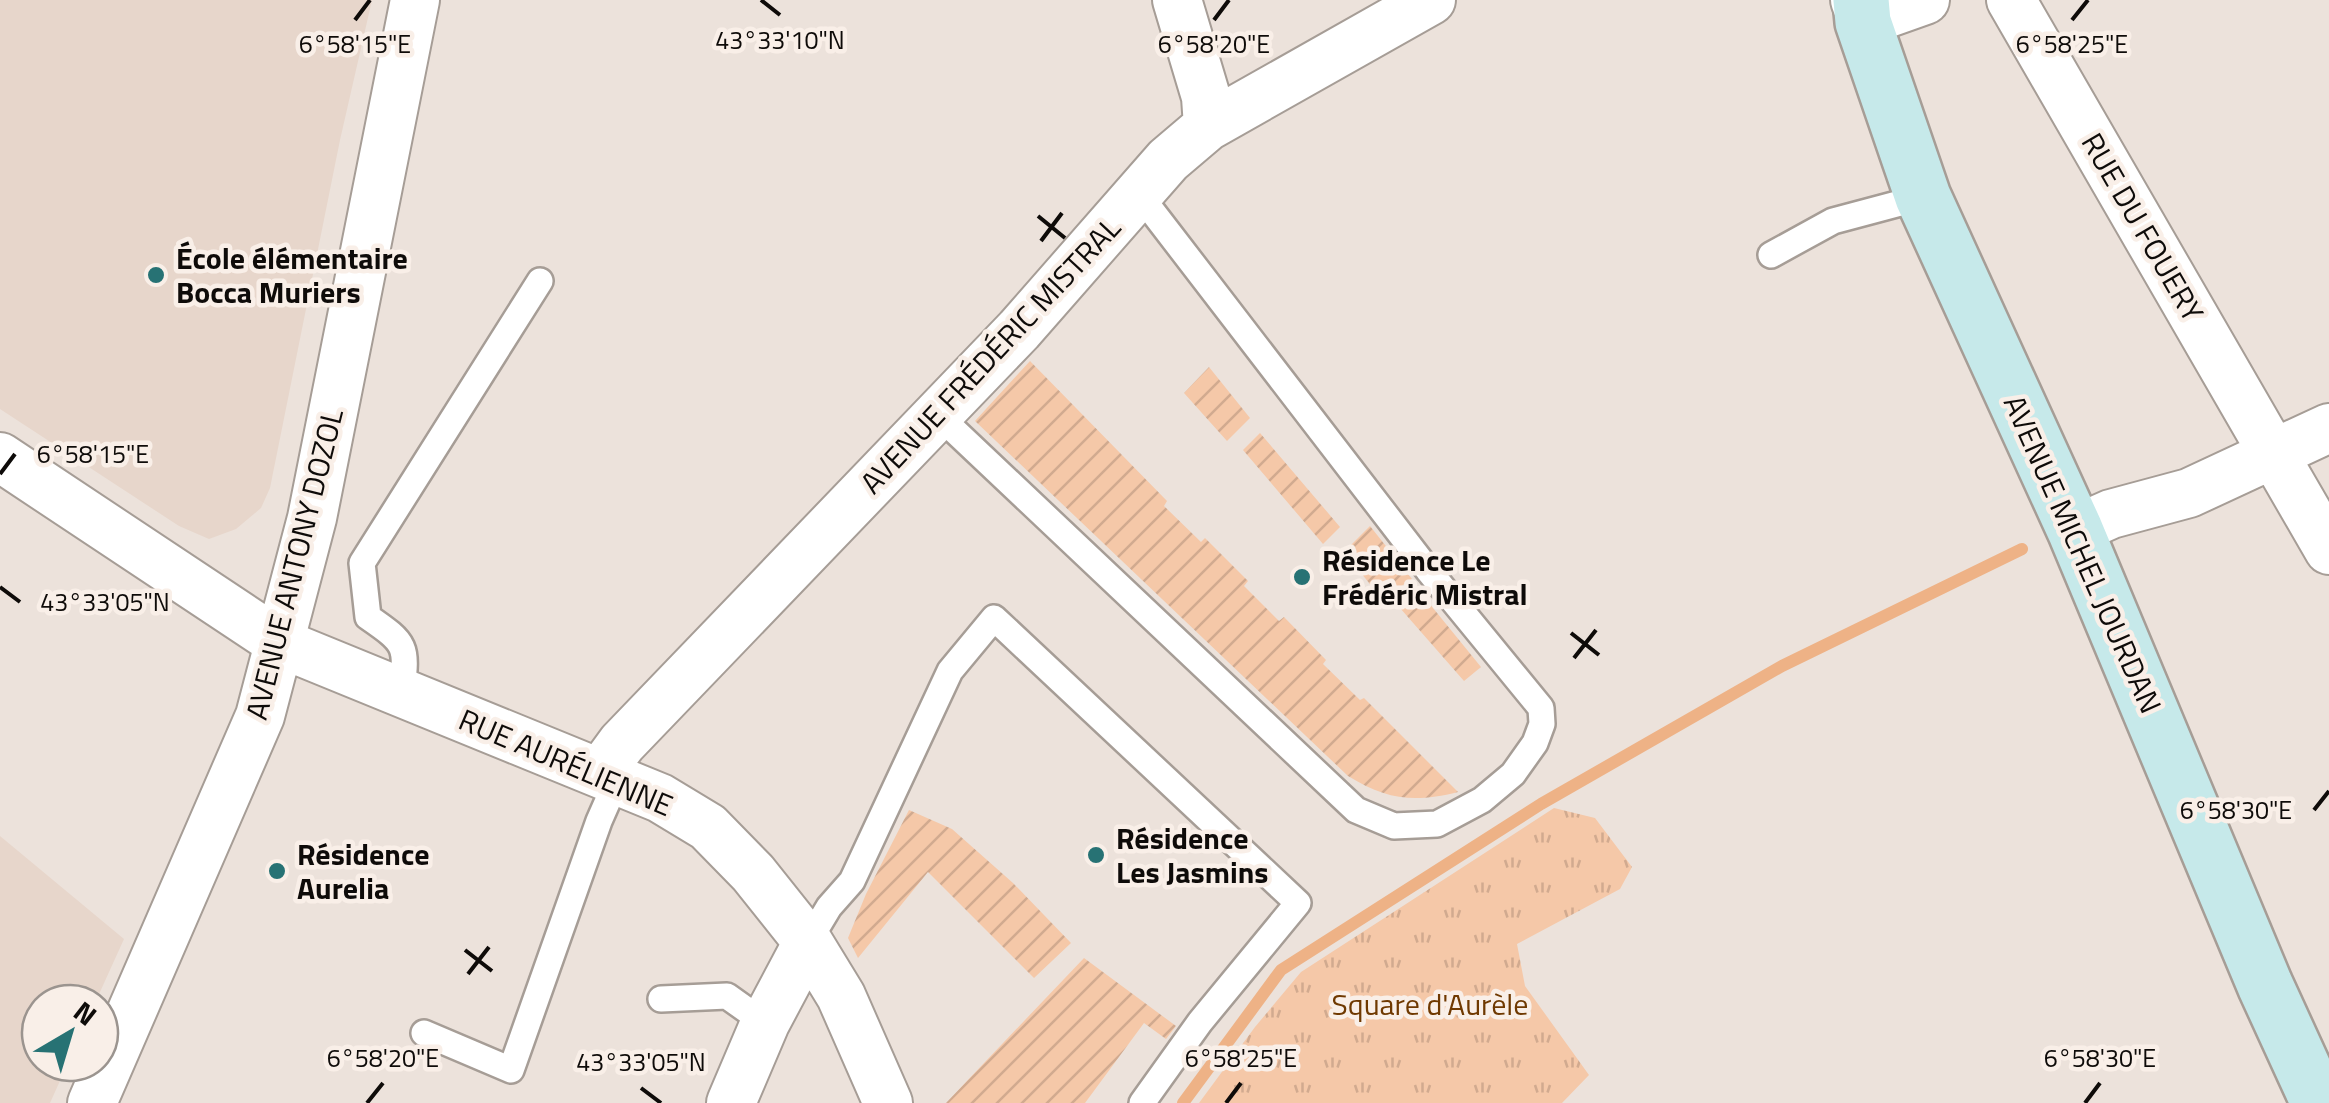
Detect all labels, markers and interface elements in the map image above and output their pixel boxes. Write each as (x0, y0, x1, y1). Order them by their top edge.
text: 43°33'10"N (715, 21, 845, 59)
text: 6°58'15"E (299, 25, 411, 63)
text: 6°58'20"E (1158, 25, 1270, 63)
text: 6°58'25"E (2016, 25, 2128, 63)
street label: RUE DU FOUERY (2070, 124, 2216, 330)
street label: AVENUE FRÉDÉRIC MISTRAL (849, 206, 1131, 504)
place label: École élémentaire Bocca Muriers (176, 235, 408, 315)
marker: École élémentaire Bocca Muriers (145, 264, 167, 286)
street label: AVENUE MICHEL JOURDAN (1992, 388, 2174, 720)
street label: AVENUE ANTONY DOZOL (233, 404, 355, 724)
text: 6°58'15"E (37, 435, 149, 473)
place label: Résidence Le Frédéric Mistral (1322, 537, 1528, 617)
marker: Résidence Le Frédéric Mistral (1291, 566, 1313, 588)
text: 43°33'05"N (40, 583, 170, 621)
street label: RUE AURÉLIENNE (452, 696, 680, 828)
text: 6°58'30"E (2180, 791, 2292, 829)
place label: Résidence Les Jasmins (1116, 815, 1268, 895)
place label: Résidence Aurelia (297, 831, 429, 911)
marker: Résidence Les Jasmins (1085, 844, 1107, 866)
marker: Résidence Aurelia (266, 860, 288, 882)
park label: Square d'Aurèle (1332, 981, 1528, 1027)
north arrow (20, 983, 120, 1083)
text: N (65, 990, 107, 1036)
text: 6°58'20"E (327, 1039, 439, 1077)
text: 6°58'25"E (1185, 1039, 1297, 1077)
text: 6°58'30"E (2044, 1039, 2156, 1077)
text: 43°33'05"N (576, 1043, 706, 1081)

